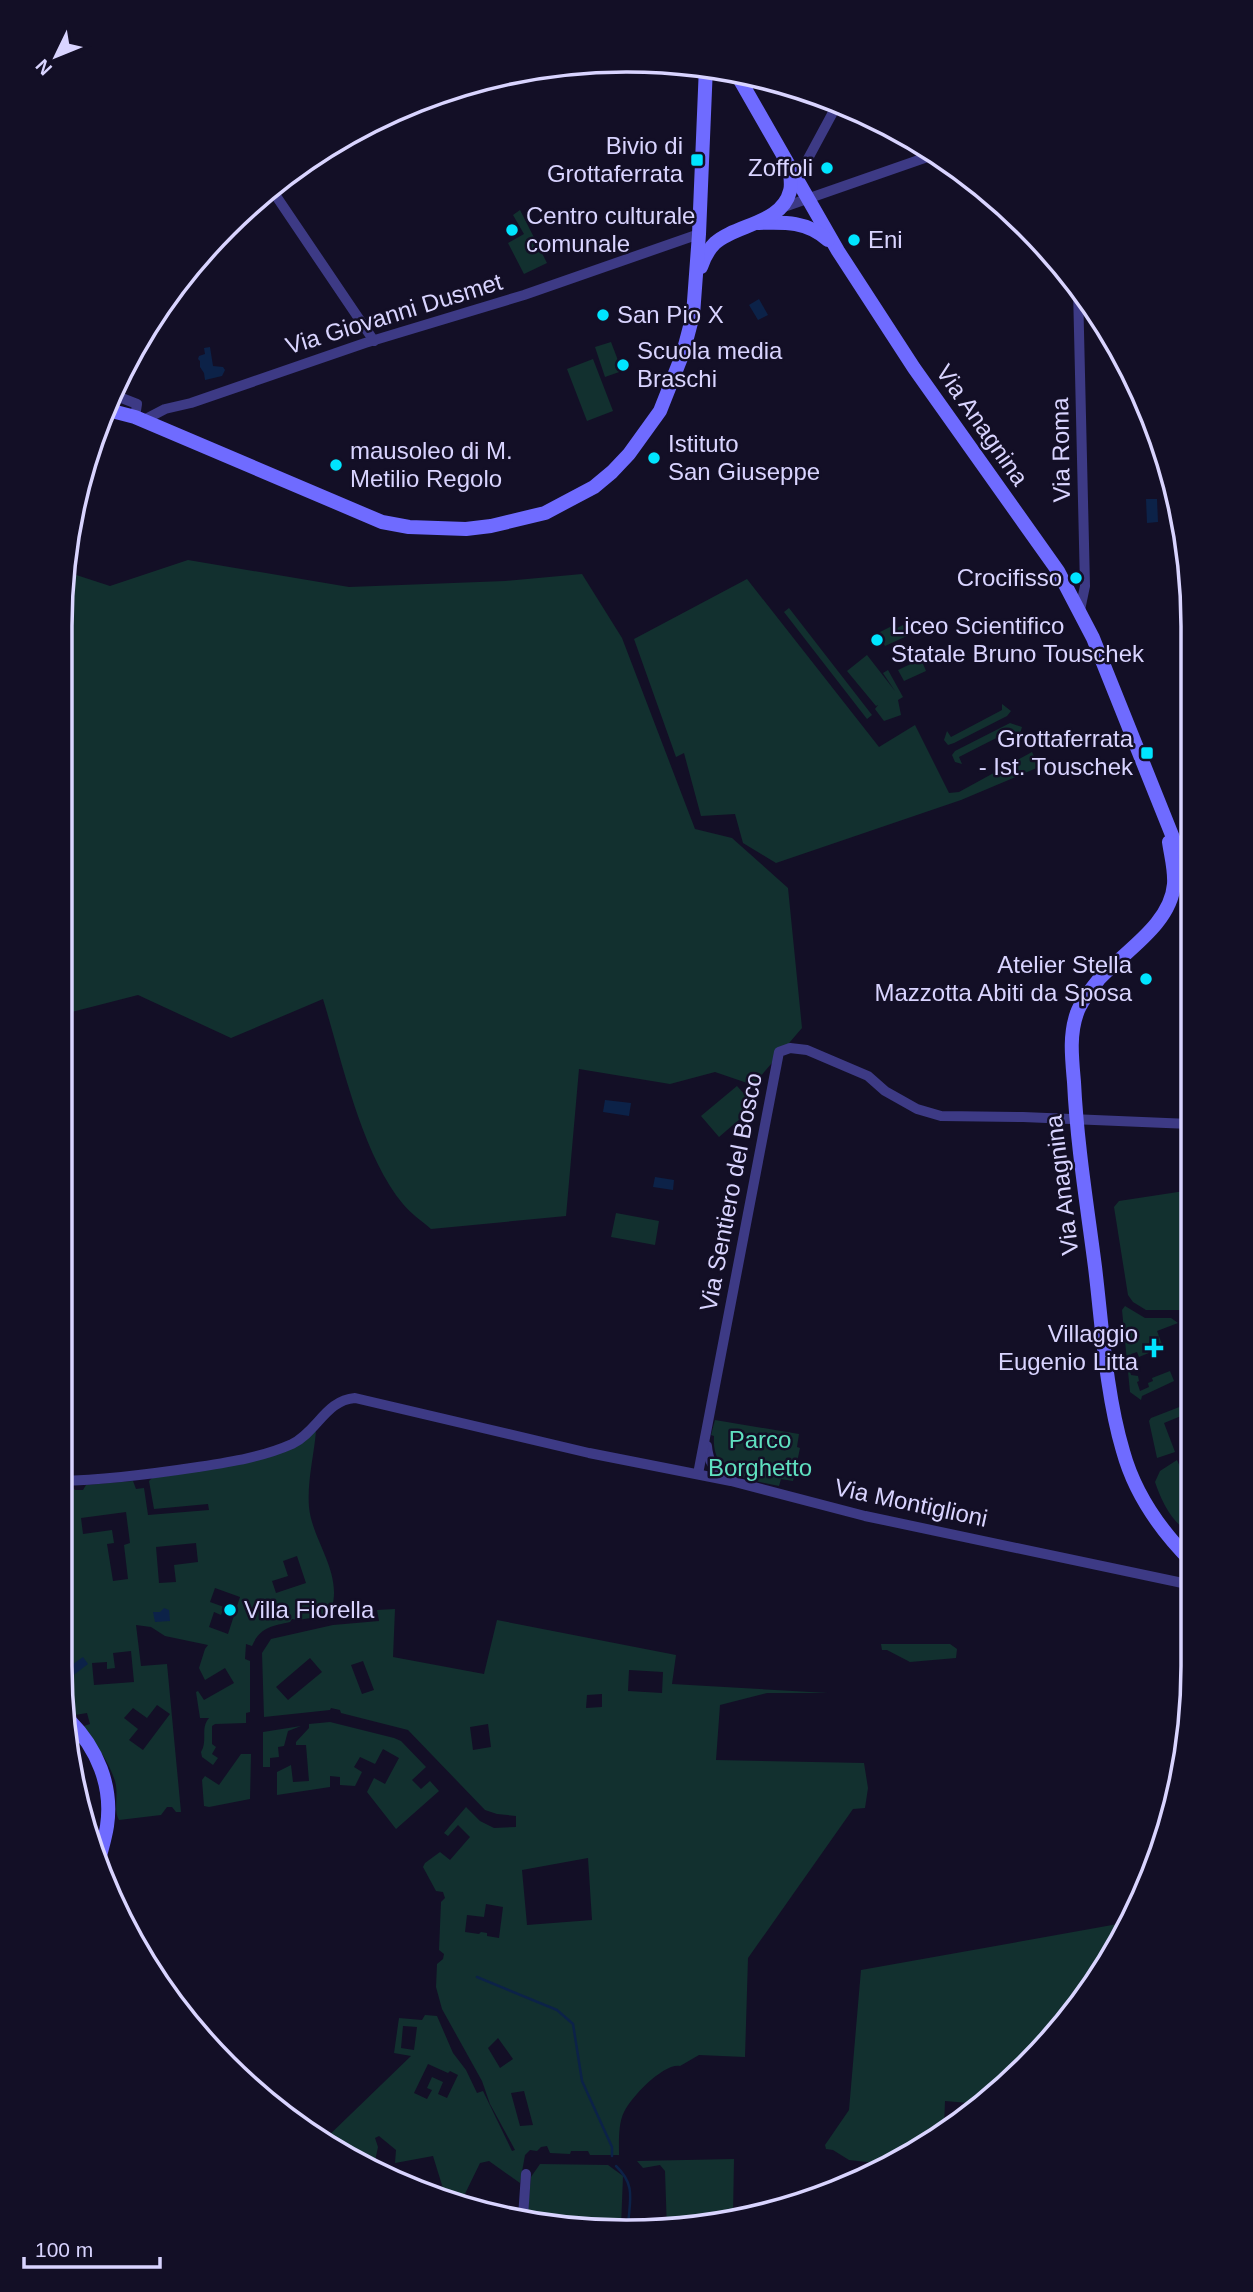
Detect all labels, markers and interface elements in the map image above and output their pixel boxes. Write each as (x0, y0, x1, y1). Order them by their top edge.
north arrow (21, 21, 91, 91)
text: N (32, 55, 56, 79)
place label: Bivio di Grottaferrata (547, 132, 684, 187)
marker: Bivio di Grottaferrata (689, 152, 705, 168)
place label: Zoffoli (748, 154, 813, 181)
marker: Zoffoli (819, 160, 835, 176)
place label: Centro culturale comunale (526, 202, 695, 257)
marker: Centro culturale comunale (504, 222, 520, 238)
place label: Eni (868, 226, 903, 253)
marker: Eni (846, 232, 862, 248)
street label: Via Giovanni Dusmet (282, 268, 506, 359)
place label: San Pio X (617, 301, 724, 328)
marker: San Pio X (595, 307, 611, 323)
place label: Scuola media Braschi (637, 337, 783, 392)
marker: Scuola media Braschi (615, 357, 631, 373)
street label: Via Anagnina (931, 359, 1034, 491)
street label: Via Roma (1046, 397, 1075, 503)
place label: Istituto San Giuseppe (668, 430, 820, 485)
place label: mausoleo di M. Metilio Regolo (350, 437, 513, 492)
marker: Istituto San Giuseppe (646, 450, 662, 466)
marker: mausoleo di M. Metilio Regolo (328, 457, 344, 473)
place label: Crocifisso (957, 564, 1062, 591)
marker: Crocifisso (1068, 570, 1084, 586)
place label: Liceo Scientifico Statale Bruno Touschek (891, 612, 1145, 667)
marker: Liceo Scientifico Statale Bruno Touschek (869, 632, 885, 648)
place label: Grottaferrata - Ist. Touschek (979, 725, 1134, 780)
marker: Grottaferrata - Ist. Touschek (1139, 745, 1155, 761)
place label: Atelier Stella Mazzotta Abiti da Sposa (875, 951, 1133, 1006)
marker: Atelier Stella Mazzotta Abiti da Sposa (1138, 971, 1154, 987)
street label: Via Sentiero del Bosco (694, 1070, 767, 1313)
street label: Via Anagnina (1039, 1113, 1083, 1257)
place label: Villaggio Eugenio Litta (998, 1320, 1139, 1375)
marker: Villaggio Eugenio Litta (1144, 1338, 1164, 1358)
park label: Parco Borghetto (708, 1426, 812, 1481)
street label: Via Montiglioni (832, 1473, 990, 1532)
place label: Villa Fiorella (244, 1596, 375, 1623)
marker: Villa Fiorella (222, 1602, 238, 1618)
scale bar (24, 2226, 161, 2270)
text: 100 m (35, 2238, 93, 2261)

